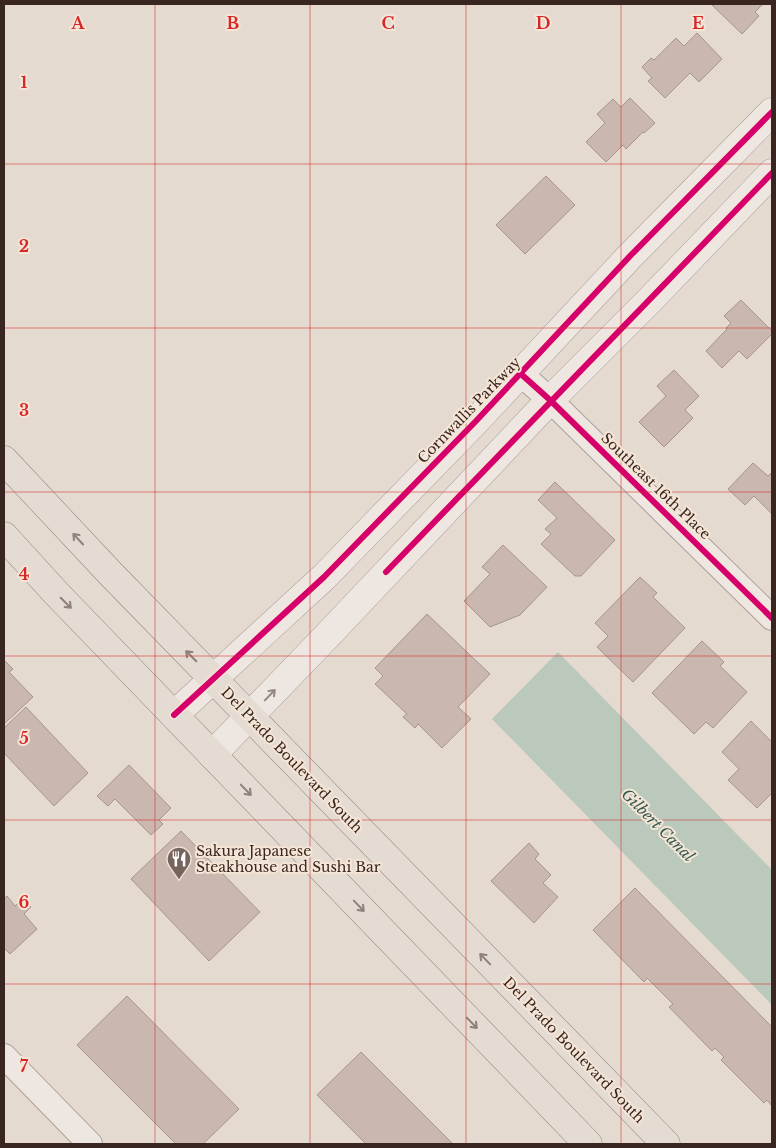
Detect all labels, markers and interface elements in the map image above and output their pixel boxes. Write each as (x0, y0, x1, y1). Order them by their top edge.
text: A (71, 13, 86, 33)
text: B (227, 13, 240, 33)
text: C (381, 13, 395, 33)
text: D (536, 13, 550, 33)
text: E (692, 13, 704, 33)
text: 1 (21, 72, 28, 92)
text: 2 (19, 236, 29, 256)
street label: Cornwallis Parkway (414, 353, 524, 467)
text: 3 (19, 400, 29, 420)
street label: Southeast 16th Place (597, 429, 715, 543)
one-way arrow (72, 533, 84, 546)
text: 4 (19, 564, 29, 584)
one-way arrow (60, 597, 72, 609)
one-way arrow (185, 650, 197, 663)
street label: Del Prado Boulevard South (217, 683, 367, 837)
one-way arrow (264, 689, 276, 701)
text: 5 (19, 728, 29, 748)
one-way arrow (240, 783, 252, 796)
water label: Gilbert Canal (618, 785, 699, 866)
place label: Sakura Japanese Steakhouse and Sushi Bar (196, 842, 381, 876)
restaurant icon: Sakura Japanese Steakhouse and Sushi Bar (166, 846, 192, 880)
text: 6 (19, 892, 30, 912)
one-way arrow (353, 900, 365, 913)
one-way arrow (479, 953, 491, 965)
street label: Del Prado Boulevard South (499, 973, 649, 1127)
one-way arrow (466, 1017, 478, 1029)
text: 7 (20, 1056, 29, 1076)

